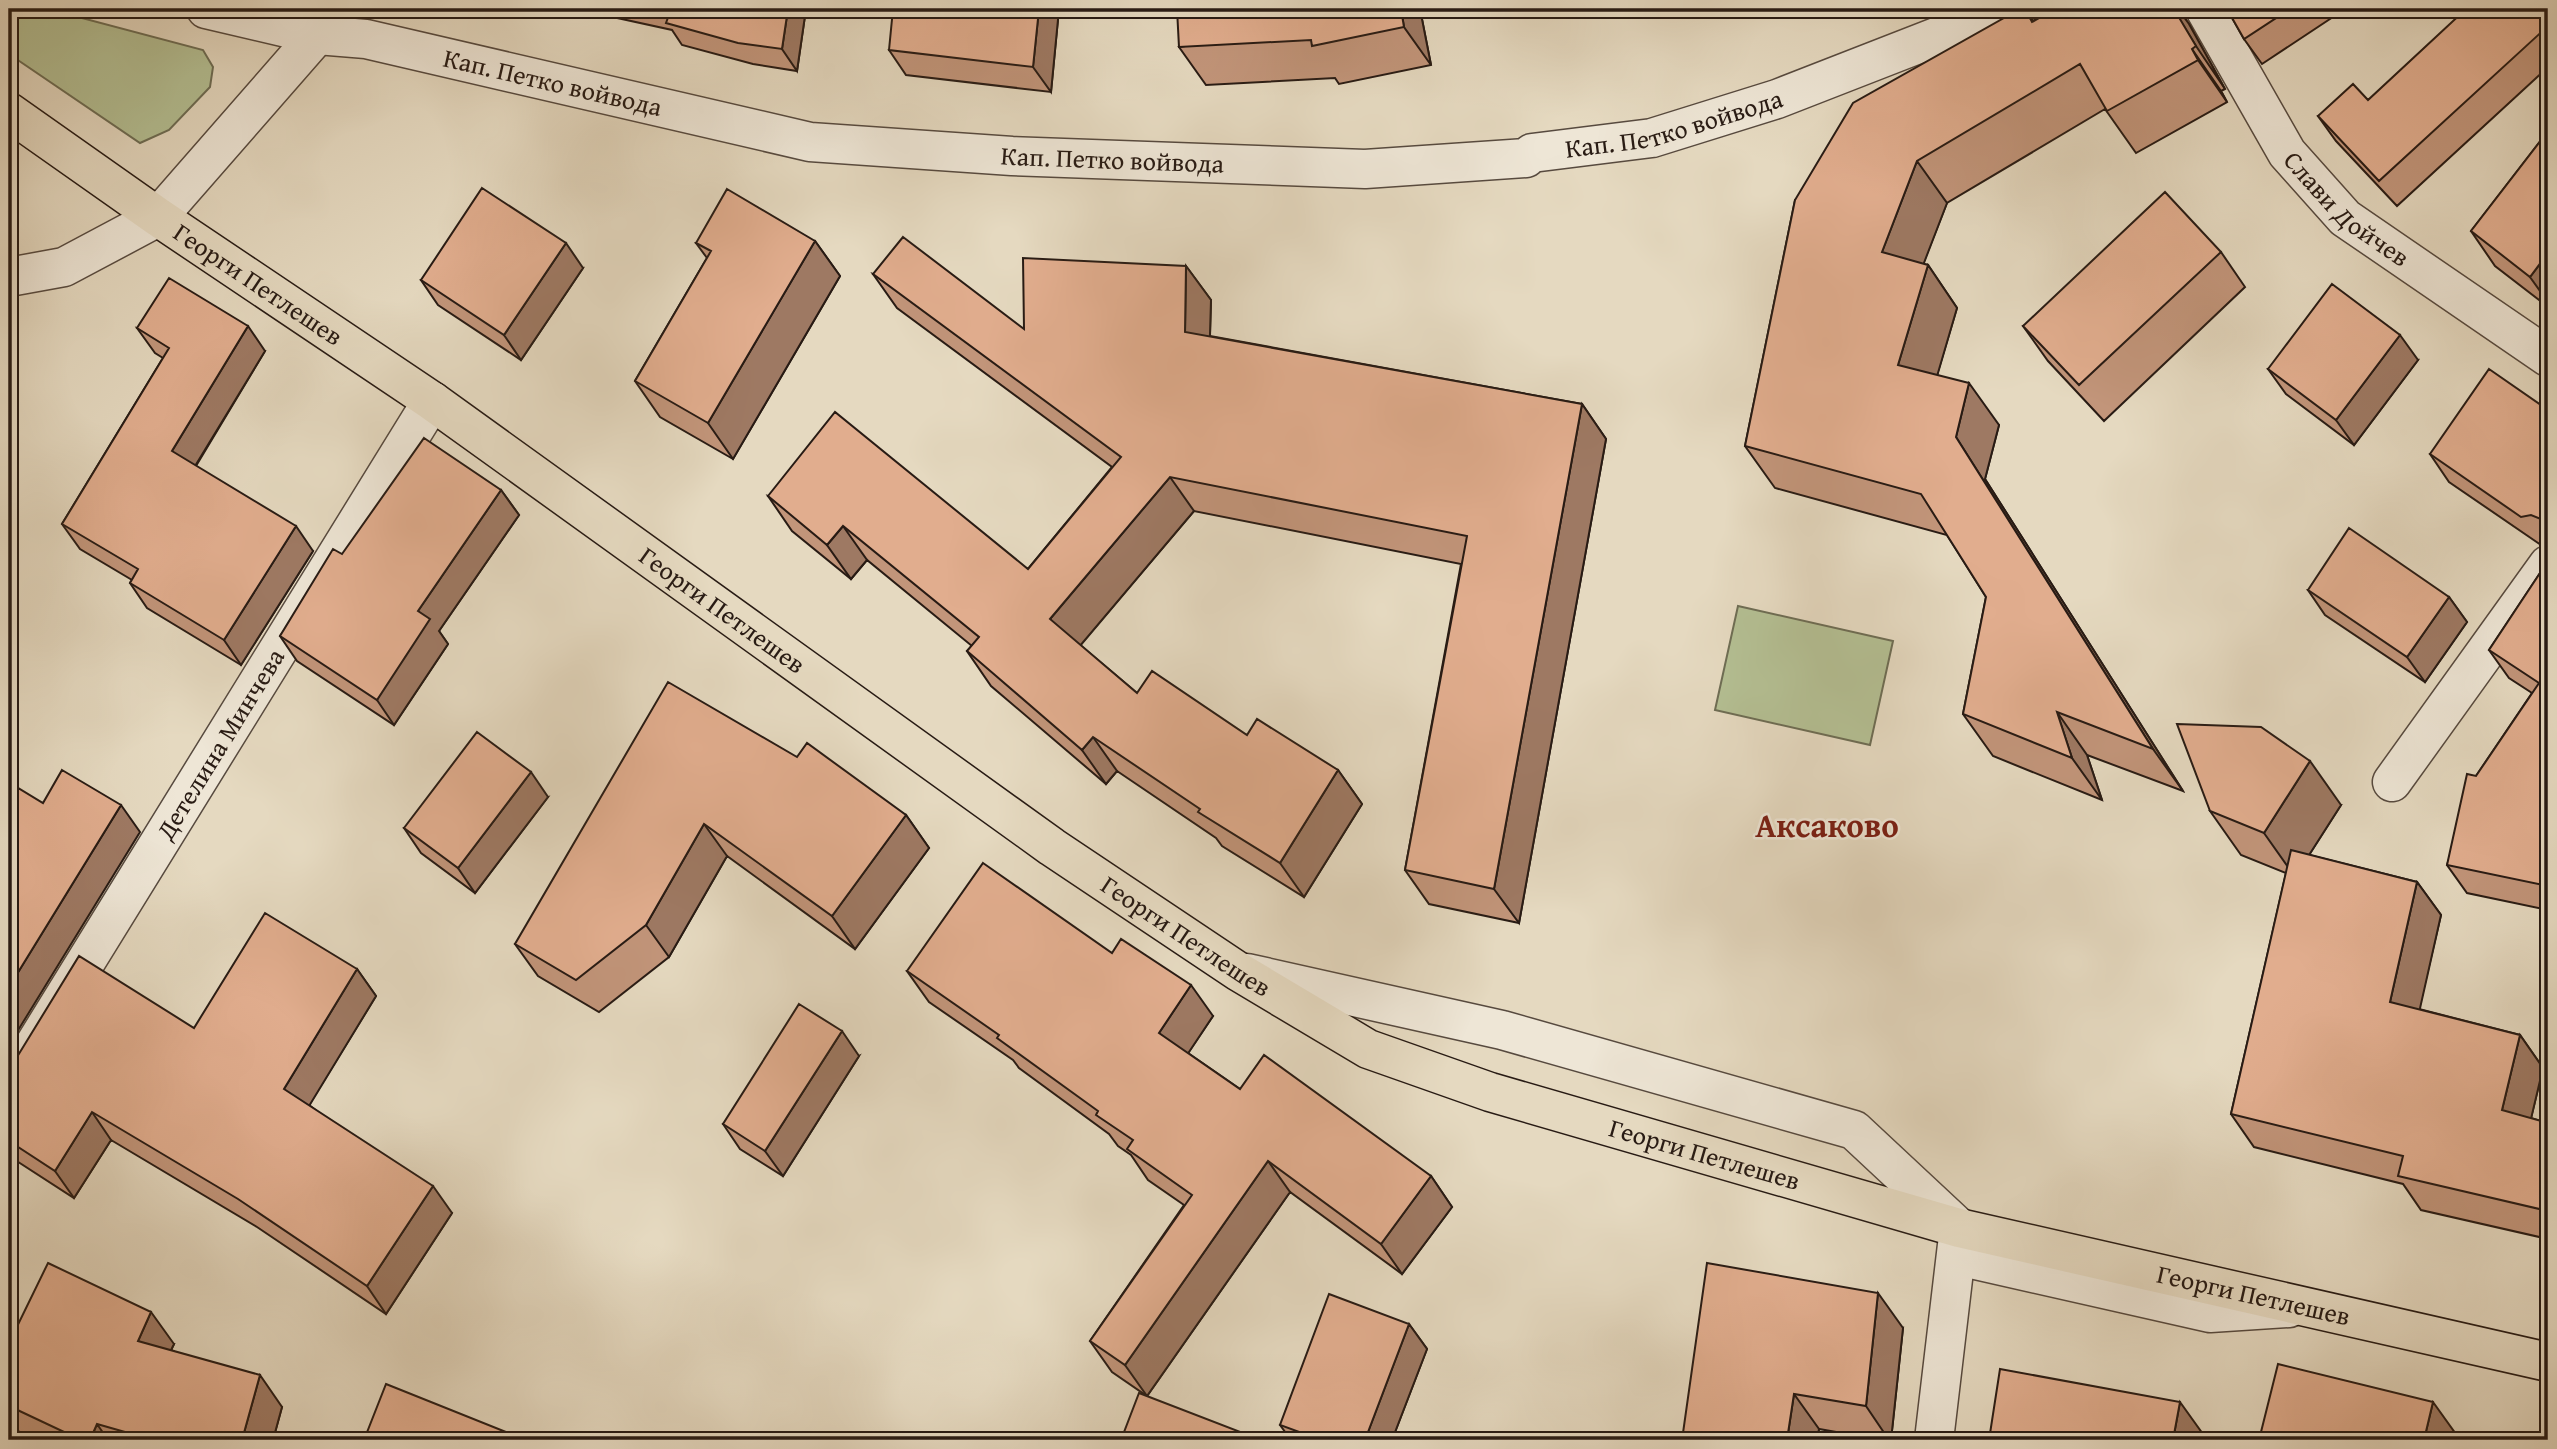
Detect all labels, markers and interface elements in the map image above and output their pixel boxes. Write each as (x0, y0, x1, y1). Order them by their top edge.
street label: Кап. Петко войвода (440, 38, 667, 126)
street label: Кап. Петко войвода (1563, 78, 1788, 168)
street label: Кап. Петко войвода (1000, 135, 1225, 183)
street label: Слави Дойчев (2275, 142, 2418, 276)
street label: Георги Петлешев (166, 213, 351, 355)
street label: Георги Петлешев (631, 536, 814, 683)
street label: Детелина Минчева (145, 640, 294, 848)
district label: Аксаково (1755, 801, 1899, 849)
street label: Георги Петлешев (1093, 865, 1279, 1006)
street label: Георги Петлешев (1605, 1108, 1805, 1200)
street label: Георги Петлешев (2153, 1254, 2354, 1335)

